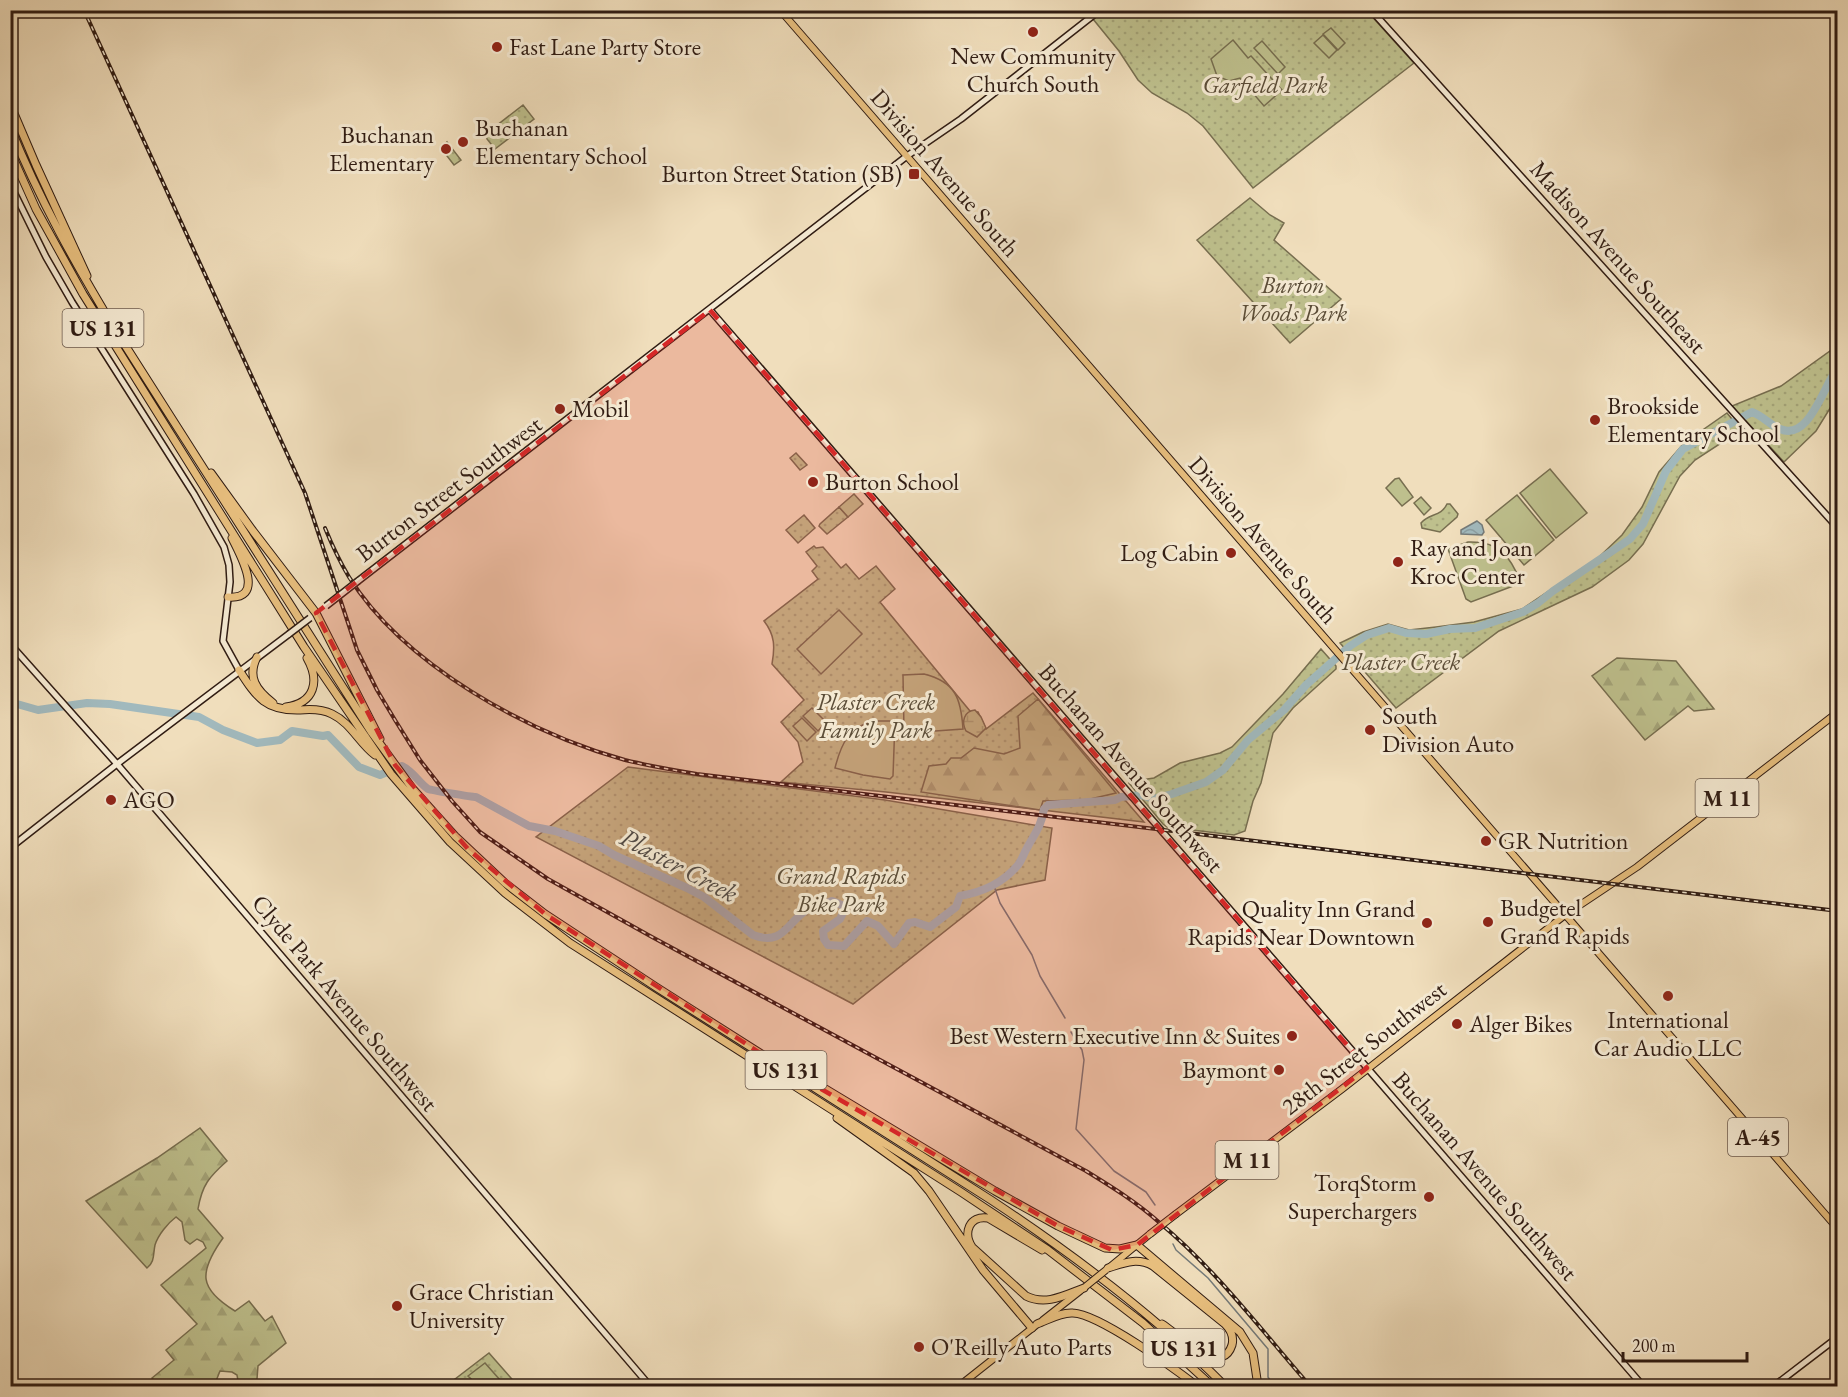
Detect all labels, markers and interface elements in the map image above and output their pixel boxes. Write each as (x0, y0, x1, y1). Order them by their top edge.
marker: New Community Church South (1026, 25, 1040, 39)
place label: Fast Lane Party Store (509, 31, 701, 62)
marker: Fast Lane Party Store (490, 40, 504, 54)
place label: New Community Church South (950, 40, 1116, 99)
park label: Garfield Park (1202, 69, 1328, 100)
street label: Division Avenue South (864, 82, 1027, 263)
place label: Buchanan Elementary School (475, 112, 647, 171)
place label: Buchanan Elementary (329, 119, 434, 178)
marker: Buchanan Elementary School (456, 135, 470, 149)
marker: Buchanan Elementary (439, 142, 453, 156)
street label: Madison Avenue Southeast (1523, 154, 1714, 360)
place label: Burton Street Station (SB) (661, 158, 902, 189)
marker: Burton Street Station (SB) (907, 167, 921, 181)
park label: Burton Woods Park (1239, 269, 1347, 328)
road number: US 131 (63, 309, 144, 347)
place label: Brookside Elementary School (1607, 390, 1779, 449)
place label: Mobil (572, 393, 629, 424)
marker: Mobil (553, 402, 567, 416)
street label: Burton Street Southwest (350, 408, 548, 569)
marker: Brookside Elementary School (1588, 413, 1602, 427)
street label: Division Avenue South (1182, 449, 1345, 630)
place label: Burton School (825, 466, 959, 497)
marker: Burton School (806, 475, 820, 489)
place label: Ray and Joan Kroc Center (1410, 532, 1533, 591)
place label: Log Cabin (1120, 537, 1219, 568)
marker: Log Cabin (1224, 546, 1238, 560)
marker: Ray and Joan Kroc Center (1391, 555, 1405, 569)
park label: Plaster Creek (1342, 646, 1461, 677)
street label: Buchanan Avenue Southwest (1032, 657, 1231, 879)
park label: Plaster Creek Family Park (817, 686, 936, 745)
place label: South Division Auto (1382, 700, 1514, 759)
marker: South Division Auto (1363, 723, 1377, 737)
road number: M 11 (1696, 779, 1758, 817)
place label: AGO (122, 784, 175, 815)
marker: AGO (104, 793, 118, 807)
water label: Plaster Creek (614, 820, 744, 910)
place label: GR Nutrition (1498, 825, 1629, 856)
marker: GR Nutrition (1479, 834, 1493, 848)
park label: Grand Rapids Bike Park (776, 860, 906, 919)
street label: Clyde Park Avenue Southwest (245, 888, 446, 1118)
place label: Budgetel Grand Rapids (1500, 892, 1630, 951)
place label: Quality Inn Grand Rapids Near Downtown (1188, 893, 1416, 952)
marker: Budgetel Grand Rapids (1481, 915, 1495, 929)
marker: Quality Inn Grand Rapids Near Downtown (1420, 916, 1434, 930)
street label: 28th Street Southwest (1275, 973, 1453, 1122)
marker: International Car Audio LLC (1661, 989, 1675, 1003)
place label: International Car Audio LLC (1594, 1004, 1742, 1063)
place label: Alger Bikes (1468, 1008, 1572, 1039)
marker: Alger Bikes (1450, 1017, 1464, 1031)
place label: Best Western Executive Inn & Suites (950, 1020, 1280, 1051)
marker: Best Western Executive Inn & Suites (1285, 1029, 1299, 1043)
road number: US 131 (746, 1051, 826, 1089)
place label: Baymont (1182, 1054, 1267, 1085)
marker: Baymont (1272, 1063, 1286, 1077)
street label: Buchanan Avenue Southwest (1386, 1065, 1585, 1287)
road number: A-45 (1728, 1118, 1788, 1156)
road number: M 11 (1216, 1141, 1278, 1179)
place label: TorqStorm Superchargers (1288, 1167, 1417, 1226)
marker: TorqStorm Superchargers (1422, 1190, 1436, 1204)
place label: Grace Christian University (409, 1276, 555, 1335)
marker: Grace Christian University (390, 1299, 404, 1313)
scale bar (1623, 1325, 1748, 1363)
road number: US 131 (1144, 1329, 1224, 1367)
place label: O'Reilly Auto Parts (931, 1331, 1112, 1362)
text: 200 m (1632, 1334, 1676, 1357)
marker: O'Reilly Auto Parts (912, 1340, 926, 1354)

